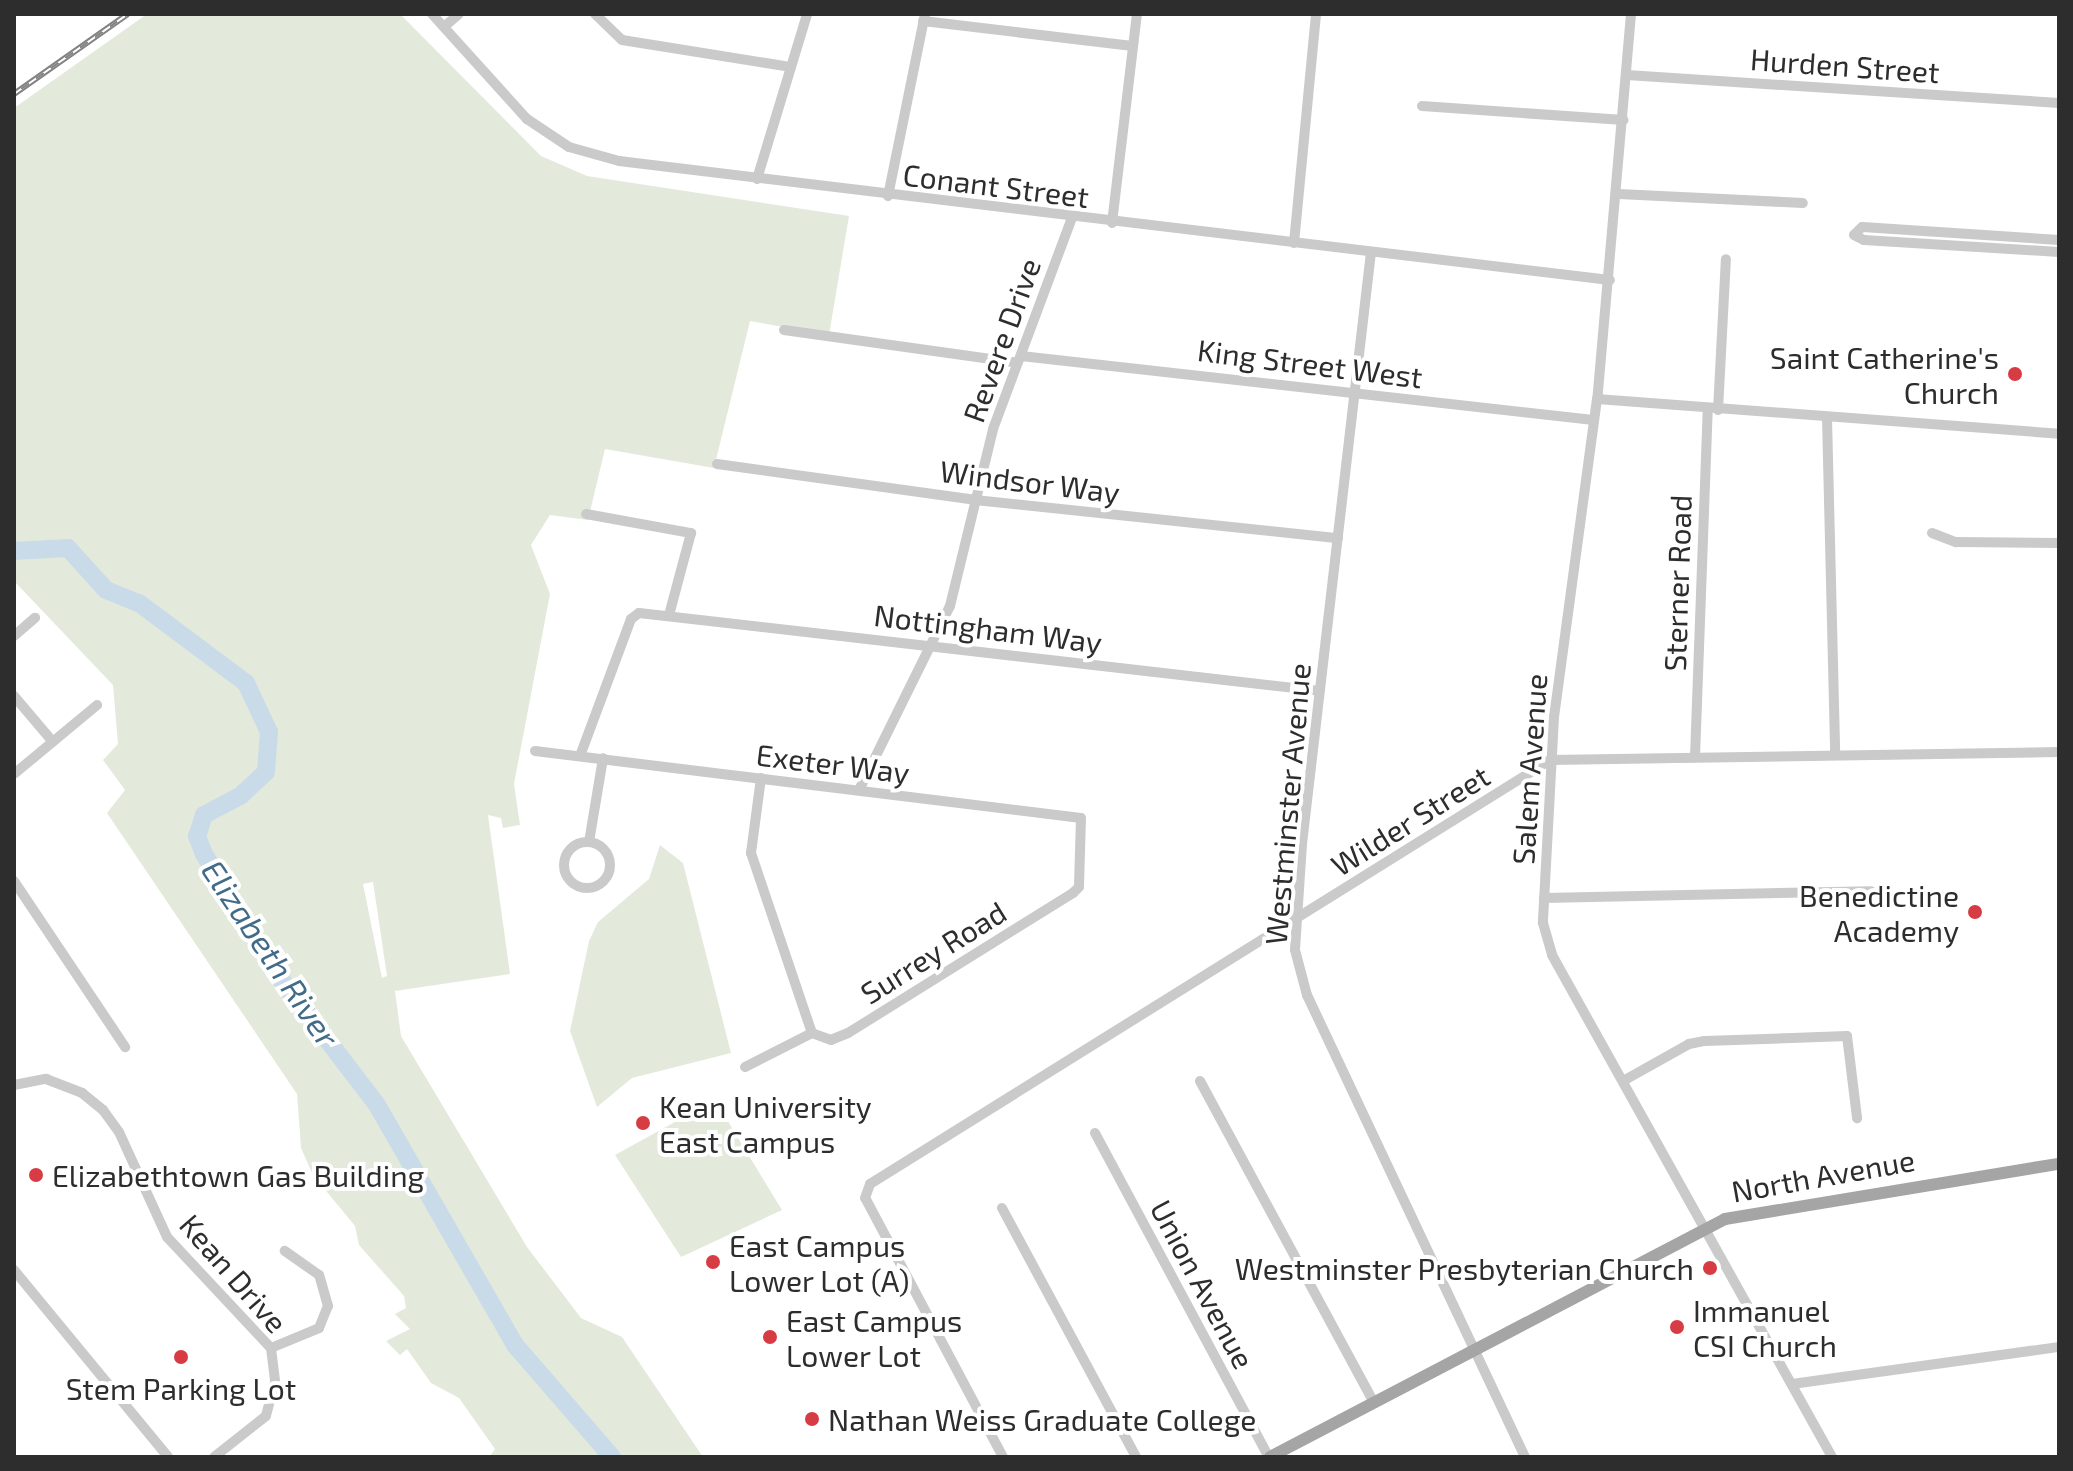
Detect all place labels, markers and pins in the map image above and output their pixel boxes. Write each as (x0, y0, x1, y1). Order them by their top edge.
place label: Saint Catherine's Church (1770, 339, 1999, 410)
marker: Saint Catherine's Church (2006, 365, 2024, 383)
place label: Benedictine Academy (1799, 877, 1959, 948)
marker: Benedictine Academy (1966, 903, 1984, 921)
place label: Kean University East Campus (659, 1088, 872, 1158)
marker: Kean University East Campus (634, 1114, 652, 1132)
place label: Elizabethtown Gas Building (52, 1157, 424, 1193)
marker: Elizabethtown Gas Building (27, 1166, 45, 1184)
place label: East Campus Lower Lot (A) (729, 1227, 910, 1298)
place label: Westminster Presbyterian Church (1234, 1250, 1694, 1286)
marker: East Campus Lower Lot (A) (704, 1253, 722, 1271)
marker: Westminster Presbyterian Church (1701, 1259, 1719, 1277)
place label: Immanuel CSI Church (1693, 1292, 1837, 1362)
place label: East Campus Lower Lot (786, 1302, 962, 1372)
marker: Immanuel CSI Church (1668, 1318, 1686, 1336)
marker: East Campus Lower Lot (761, 1328, 779, 1346)
marker: Stem Parking Lot (172, 1348, 190, 1366)
place label: Stem Parking Lot (66, 1370, 296, 1406)
place label: Nathan Weiss Graduate College (828, 1401, 1257, 1437)
marker: Nathan Weiss Graduate College (803, 1410, 821, 1428)

